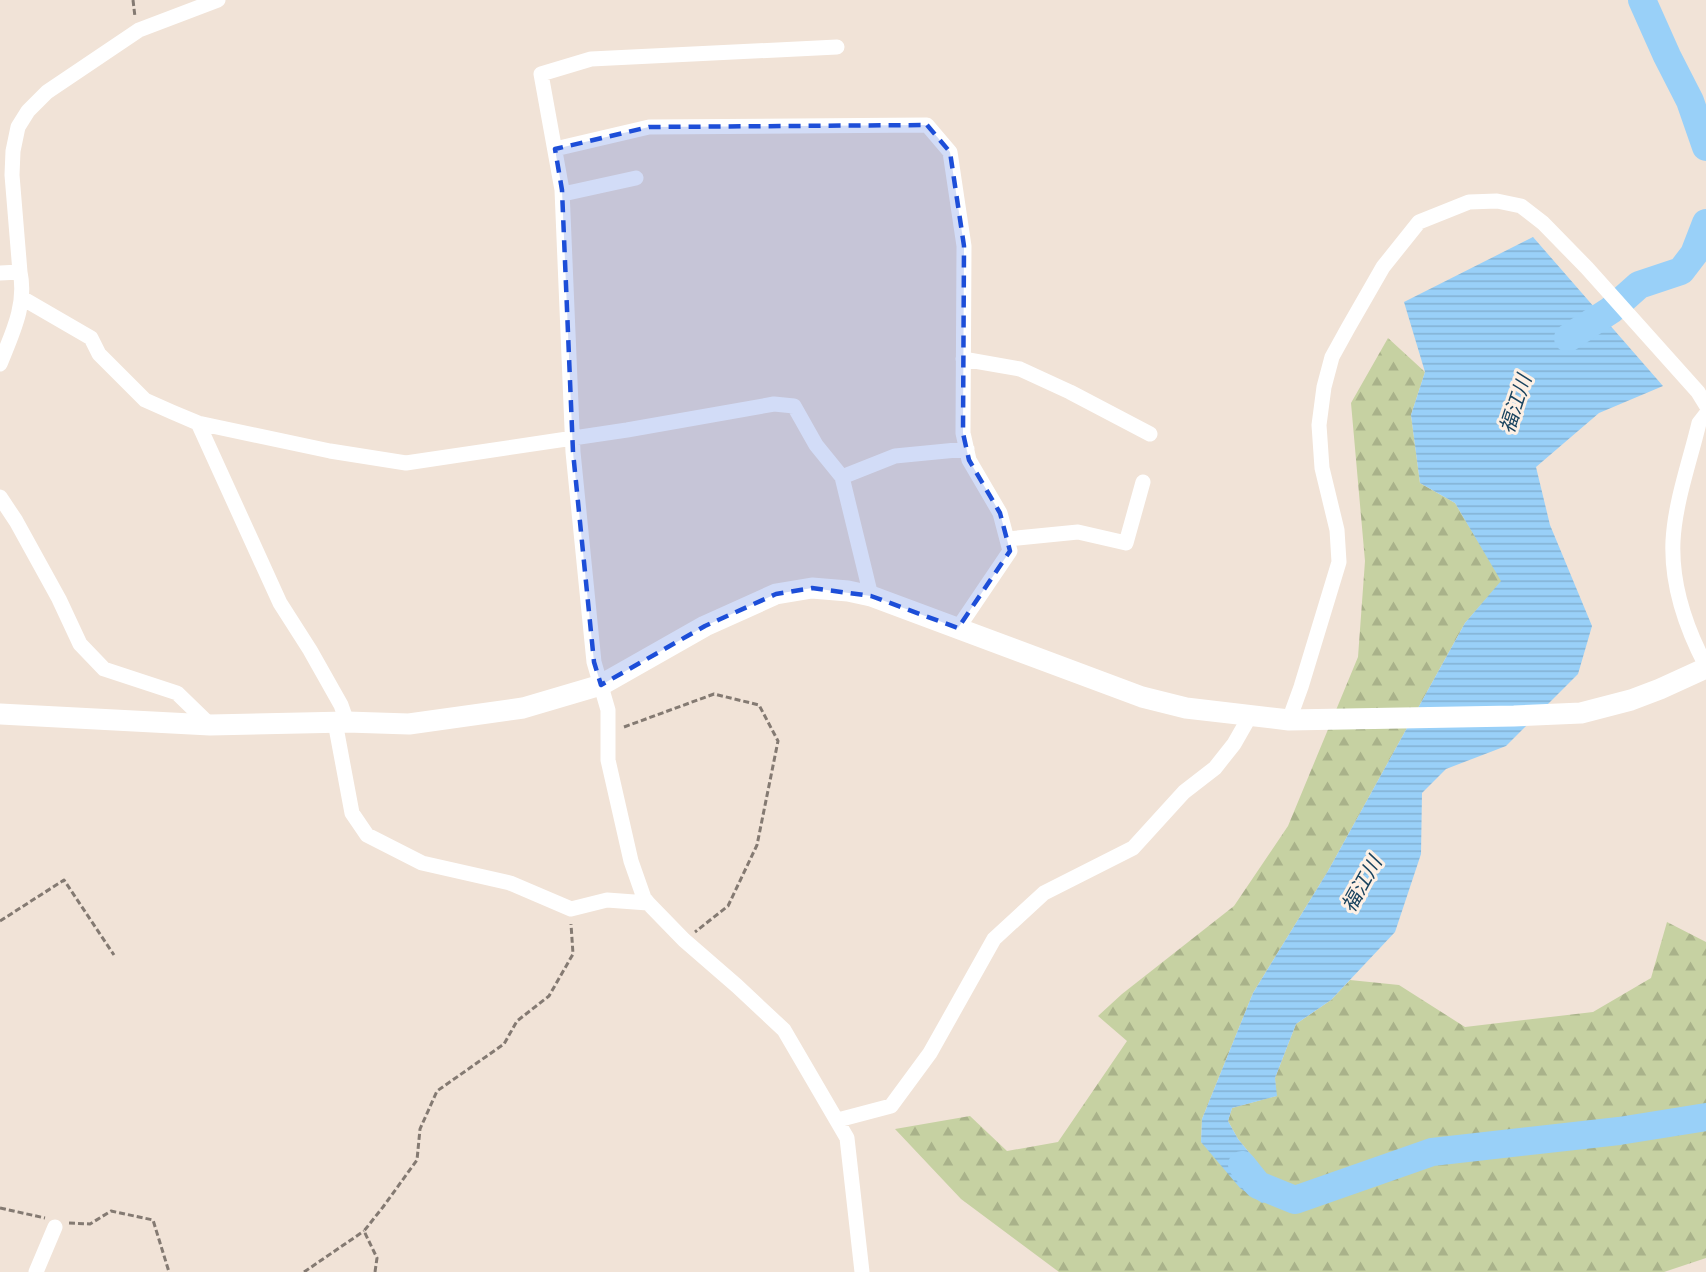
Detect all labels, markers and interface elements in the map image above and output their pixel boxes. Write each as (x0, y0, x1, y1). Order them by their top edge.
water label: 福江川 (1494, 370, 1537, 436)
water label: 福江川 (1336, 850, 1387, 916)

